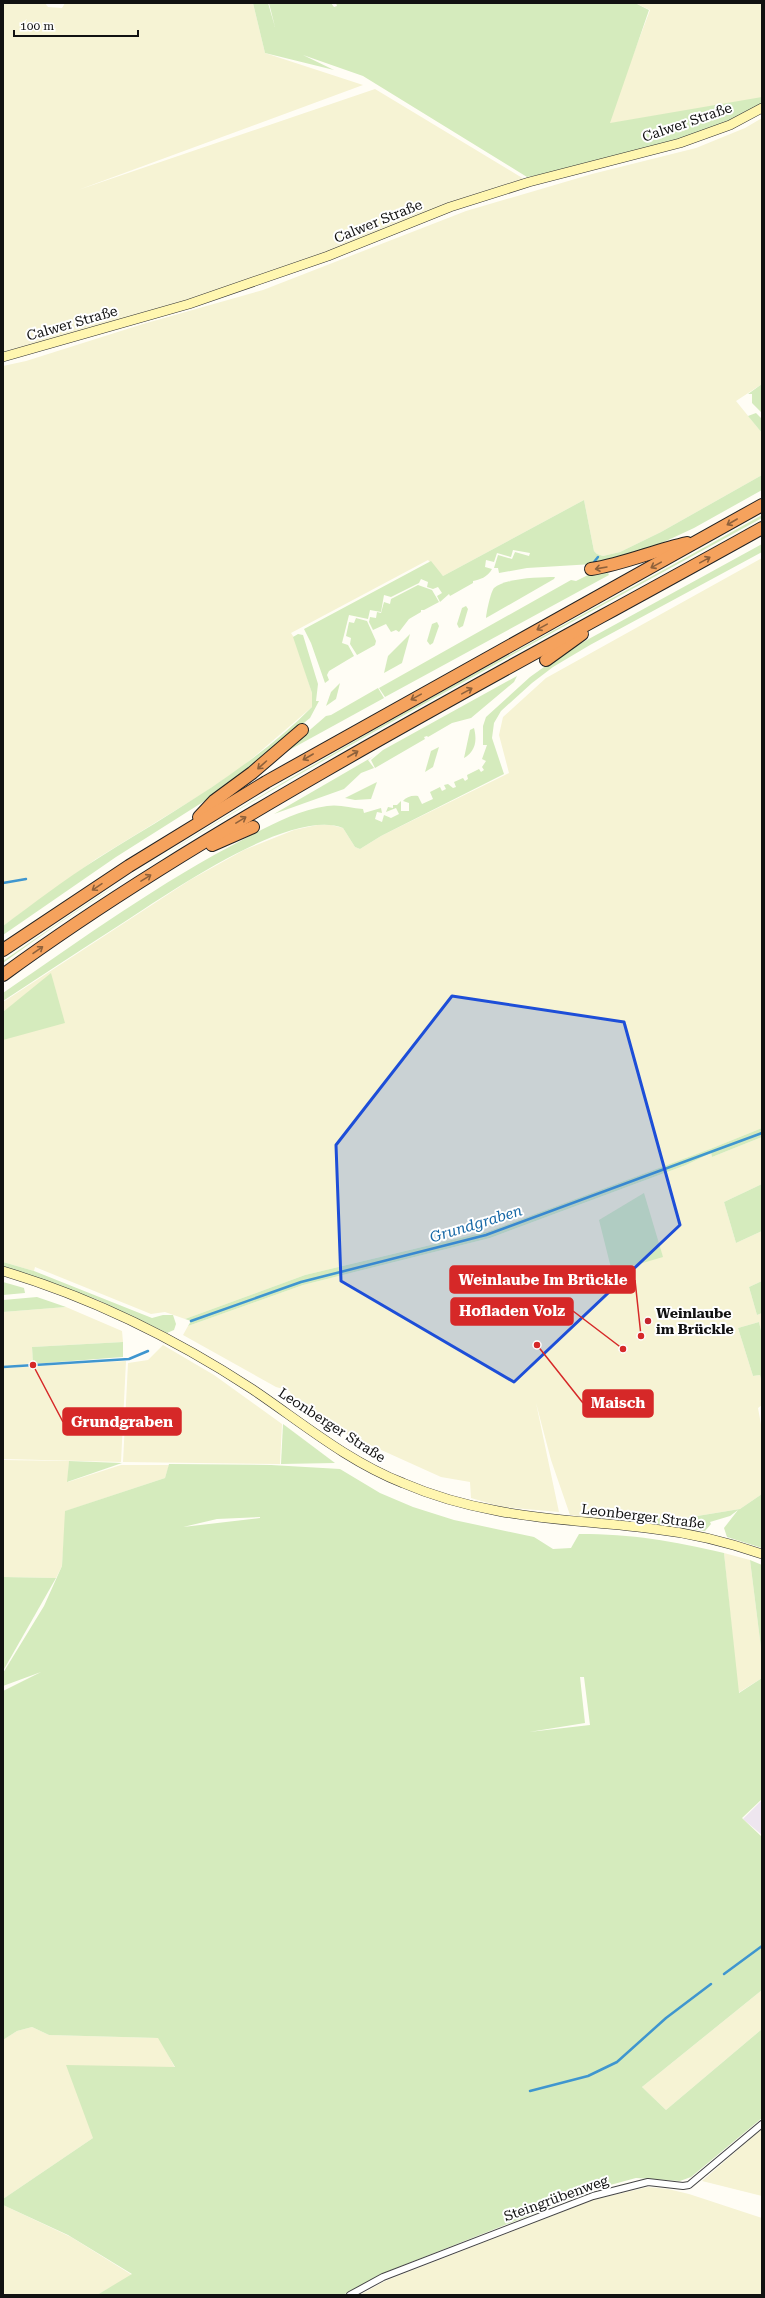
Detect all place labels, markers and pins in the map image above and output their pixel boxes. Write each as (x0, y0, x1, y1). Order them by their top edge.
callout: Weinlaube Im Brückle (450, 1266, 635, 1293)
callout: Hofladen Volz (451, 1298, 573, 1325)
place label: Weinlaube im Brückle (656, 1305, 734, 1337)
marker: Weinlaube im Brückle (643, 1316, 653, 1326)
callout: Maisch (583, 1390, 653, 1417)
callout: Grundgraben (63, 1408, 181, 1435)

